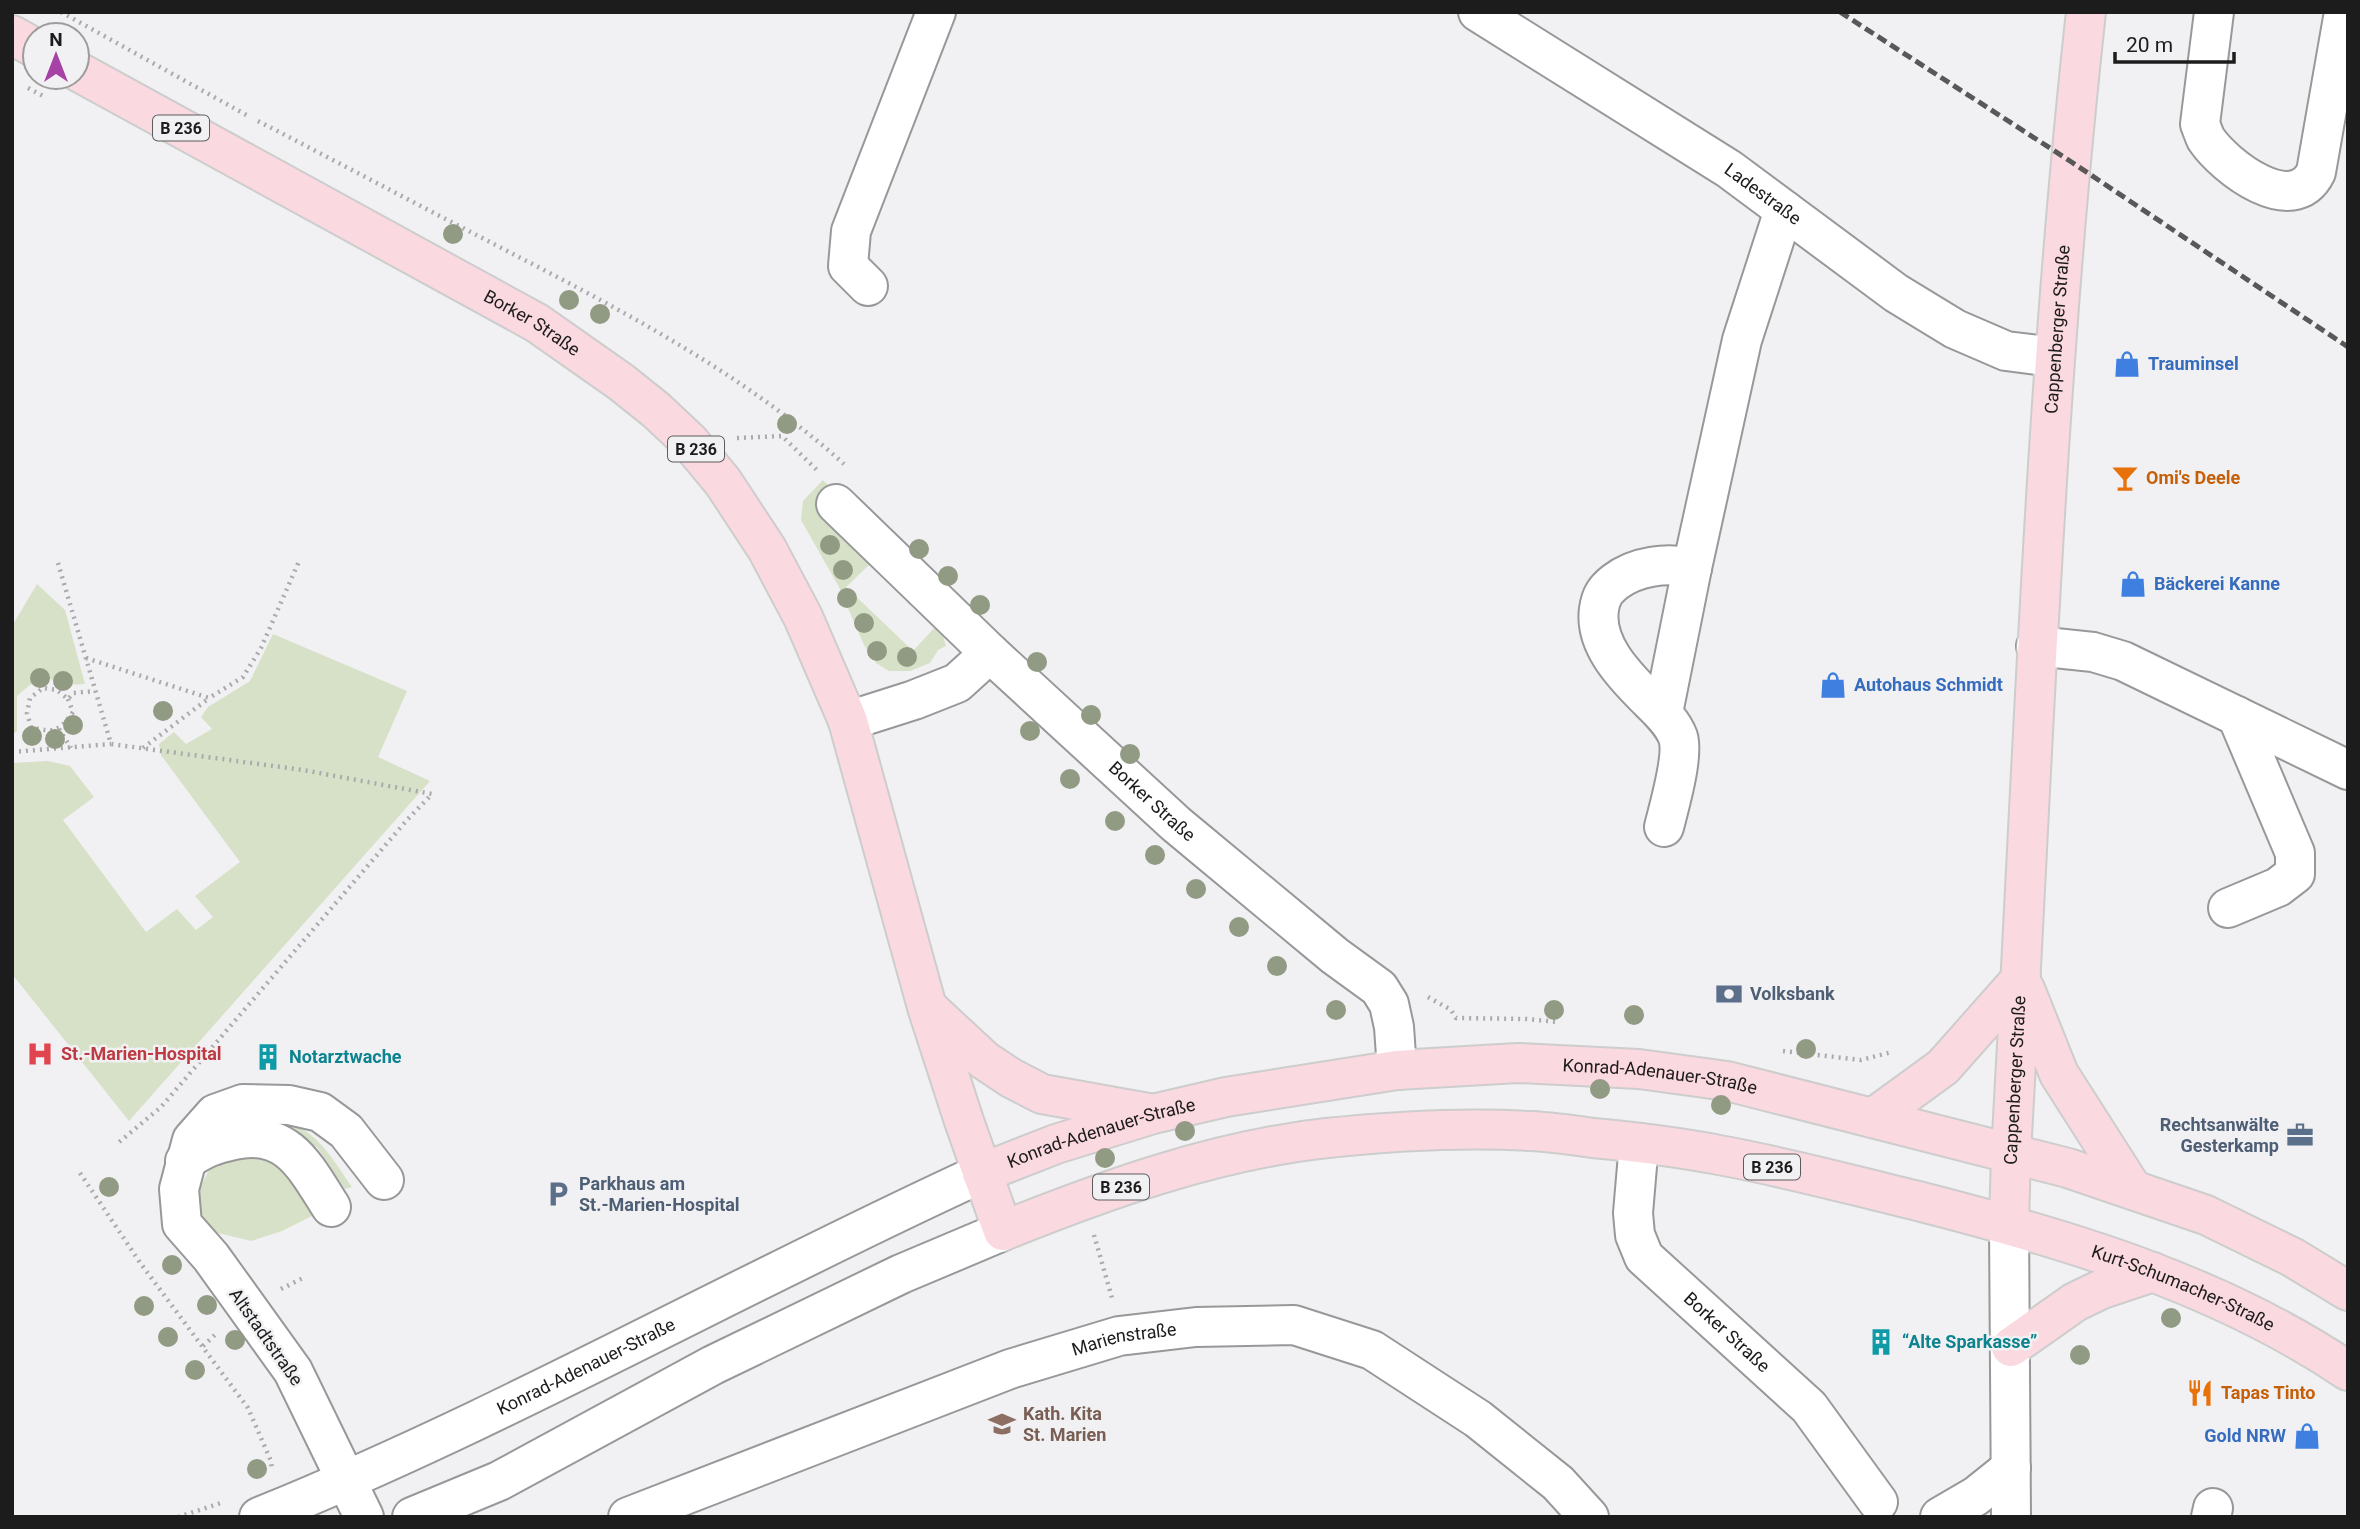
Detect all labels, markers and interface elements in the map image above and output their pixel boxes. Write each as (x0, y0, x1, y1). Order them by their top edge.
north arrow (21, 21, 91, 91)
scale bar (2115, 21, 2234, 65)
text: N (49, 28, 63, 51)
text: 20 m (2126, 33, 2173, 57)
road number: B 236 (153, 116, 209, 140)
street label: Ladestraße (1721, 158, 1805, 229)
street label: Cappenberger Straße (2040, 244, 2074, 415)
street label: Borker Straße (480, 285, 584, 360)
shop icon: Trauminsel (2112, 349, 2142, 379)
place label: Trauminsel (2148, 353, 2239, 374)
road number: B 236 (668, 436, 724, 462)
bar icon: Omi's Deele (2110, 463, 2140, 493)
place label: Omi's Deele (2146, 467, 2241, 488)
shop icon: Bäckerei Kanne (2118, 569, 2148, 599)
place label: Bäckerei Kanne (2154, 573, 2280, 594)
shop icon: Autohaus Schmidt (1818, 670, 1848, 700)
place label: Autohaus Schmidt (1854, 674, 2003, 695)
street label: Borker Straße (1105, 757, 1200, 845)
bank icon: Volksbank (1714, 979, 1744, 1009)
place label: Volksbank (1750, 983, 1835, 1004)
street label: Cappenberger Straße (2000, 995, 2030, 1165)
hospital icon: St.-Marien-Hospital (25, 1039, 55, 1069)
building icon: Notarztwache (253, 1042, 283, 1072)
place label: St.-Marien-Hospital (61, 1043, 222, 1064)
place label: Notarztwache (289, 1046, 402, 1067)
street label: Konrad-Adenauer-Straße (1562, 1054, 1760, 1098)
street label: Konrad-Adenauer-Straße (1004, 1094, 1197, 1172)
place label: Rechtsanwälte Gesterkamp (2160, 1114, 2279, 1156)
office icon: Rechtsanwälte Gesterkamp (2285, 1120, 2315, 1150)
road number: B 236 (1744, 1154, 1800, 1180)
place label: Parkhaus am St.-Marien-Hospital (579, 1173, 740, 1215)
road number: B 236 (1093, 1175, 1149, 1200)
parking icon: Parkhaus am St.-Marien-Hospital (543, 1179, 573, 1209)
street label: Kurt-Schumacher-Straße (2089, 1240, 2278, 1335)
street label: Altstadtstraße (225, 1284, 308, 1389)
street label: Borker Straße (1680, 1287, 1775, 1376)
street label: Konrad-Adenauer-Straße (493, 1313, 678, 1419)
street label: Marienstraße (1069, 1318, 1177, 1360)
building icon: “Alte Sparkasse” (1866, 1327, 1896, 1357)
place label: “Alte Sparkasse” (1902, 1331, 2037, 1352)
restaurant icon: Tapas Tinto (2185, 1378, 2215, 1408)
place label: Tapas Tinto (2221, 1382, 2316, 1403)
place label: Kath. Kita St. Marien (1023, 1403, 1106, 1445)
school or university icon: Kath. Kita St. Marien (987, 1409, 1017, 1439)
shop icon: Gold NRW (2292, 1421, 2322, 1451)
place label: Gold NRW (2204, 1425, 2286, 1446)

